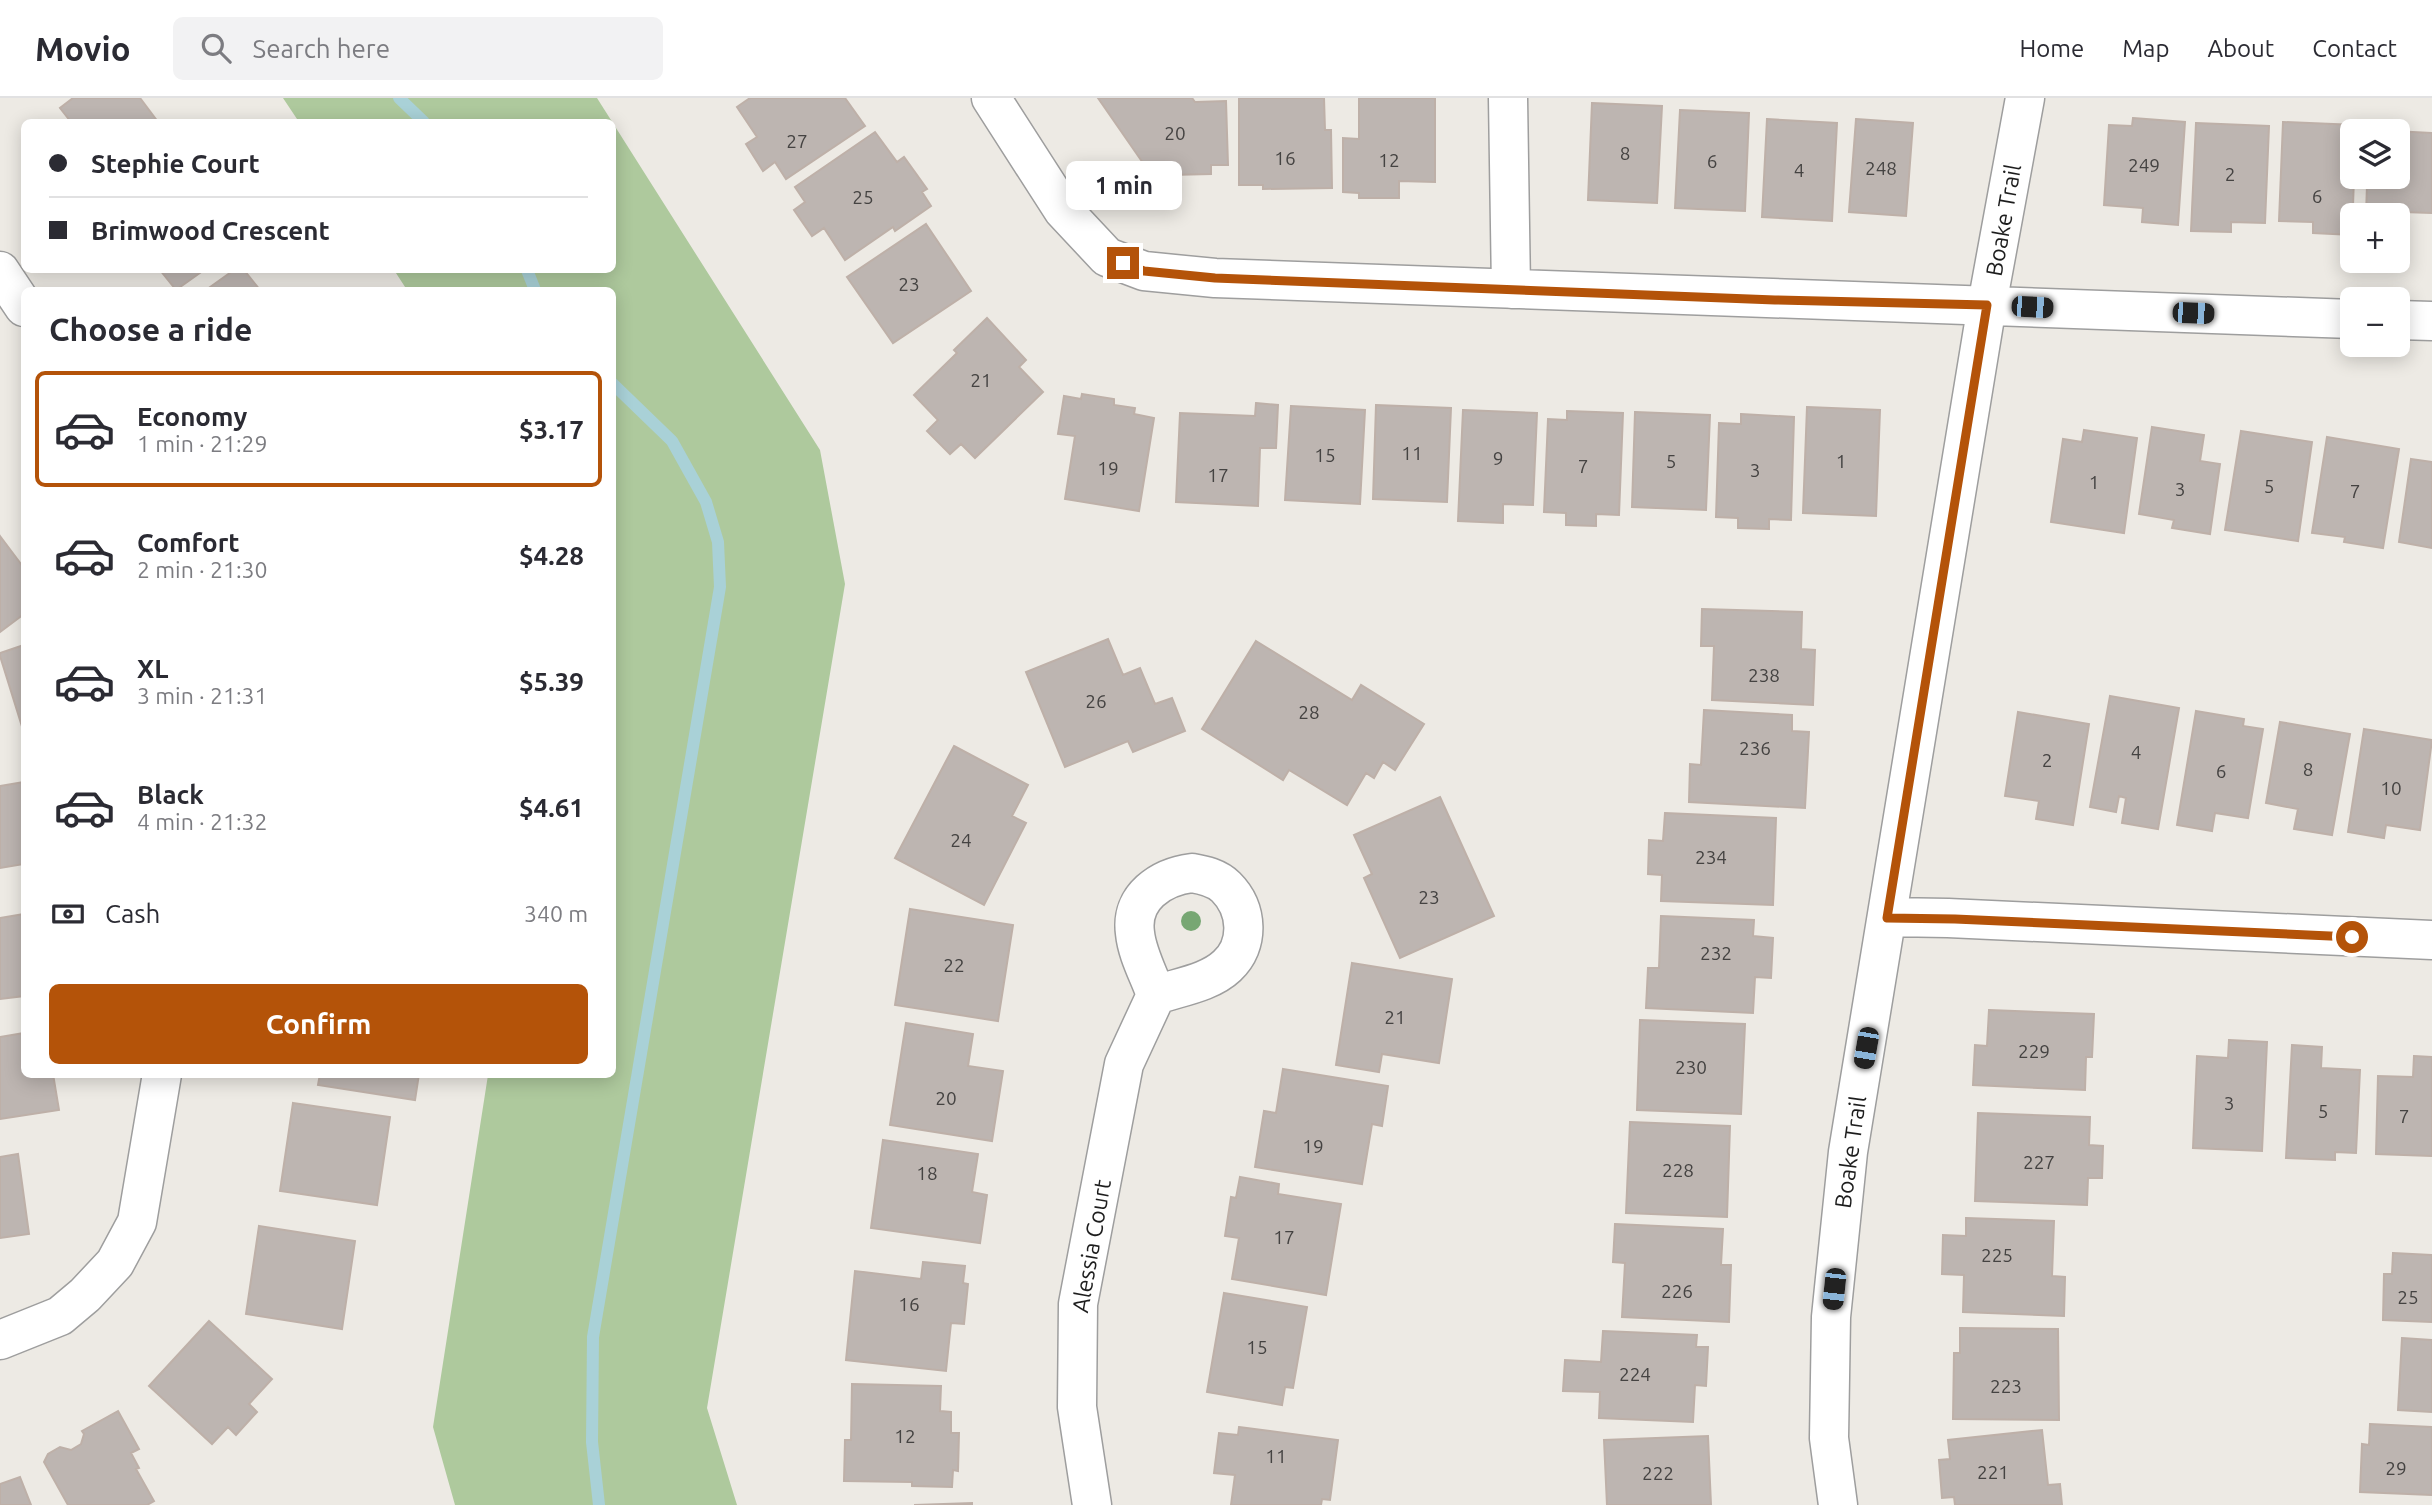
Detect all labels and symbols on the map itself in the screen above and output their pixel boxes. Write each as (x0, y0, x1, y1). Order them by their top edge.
house number: 20 (1164, 122, 1186, 144)
house number: 27 (786, 130, 808, 152)
house number: 8 (1620, 142, 1630, 164)
house number: 16 (1274, 147, 1296, 169)
house number: 12 (1378, 149, 1400, 171)
house number: 6 (1707, 150, 1717, 172)
house number: 249 (2128, 154, 2160, 176)
house number: 248 (1865, 157, 1897, 179)
house number: 4 (1794, 159, 1804, 181)
callout: 1 min (1065, 162, 1181, 211)
street label: Boake Trail (1981, 162, 2025, 278)
house number: 2 (2225, 163, 2235, 185)
house number: 6 (2312, 185, 2322, 207)
house number: 25 (852, 186, 874, 208)
route end (1107, 247, 1139, 279)
house number: 23 (898, 273, 920, 295)
car (2011, 295, 2054, 319)
car (2172, 302, 2215, 324)
house number: 21 (970, 369, 992, 391)
house number: 11 (1401, 442, 1423, 464)
house number: 15 (1314, 444, 1336, 466)
house number: 9 (1493, 447, 1503, 469)
house number: 5 (1666, 450, 1676, 472)
house number: 1 (1836, 450, 1846, 472)
house number: 7 (1578, 455, 1588, 477)
house number: 19 (1097, 457, 1119, 479)
house number: 3 (1750, 459, 1760, 481)
house number: 17 (1207, 464, 1229, 486)
house number: 1 (2089, 471, 2099, 493)
house number: 5 (2264, 475, 2274, 497)
house number: 3 (2175, 478, 2185, 500)
house number: 7 (2350, 480, 2360, 502)
house number: 238 (1748, 664, 1780, 686)
house number: 26 (1085, 690, 1107, 712)
house number: 28 (1298, 701, 1320, 723)
house number: 236 (1739, 737, 1771, 759)
house number: 4 (2131, 741, 2141, 763)
house number: 2 (2042, 749, 2052, 771)
house number: 8 (2303, 758, 2313, 780)
house number: 6 (2216, 760, 2226, 782)
house number: 10 (2380, 777, 2402, 799)
house number: 24 (950, 829, 972, 851)
house number: 234 (1695, 846, 1727, 868)
house number: 23 (1418, 886, 1440, 908)
route start (2336, 921, 2368, 953)
house number: 232 (1700, 942, 1732, 964)
house number: 22 (943, 954, 965, 976)
house number: 21 (1384, 1006, 1406, 1028)
car (1853, 1025, 1880, 1071)
house number: 229 (2018, 1040, 2050, 1062)
house number: 230 (1675, 1056, 1707, 1078)
house number: 20 (935, 1087, 957, 1109)
house number: 3 (2224, 1092, 2234, 1114)
street label: Boake Trail (1830, 1094, 1870, 1210)
house number: 5 (2318, 1100, 2328, 1122)
house number: 7 (2399, 1105, 2409, 1127)
house number: 19 (1302, 1135, 1324, 1157)
house number: 227 (2023, 1151, 2055, 1173)
house number: 228 (1662, 1159, 1694, 1181)
house number: 18 (916, 1162, 938, 1184)
street label: Alessia Court (1067, 1177, 1115, 1315)
house number: 17 (1273, 1226, 1295, 1248)
house number: 225 (1981, 1244, 2013, 1266)
car (1822, 1267, 1847, 1311)
house number: 226 (1661, 1280, 1693, 1302)
house number: 25 (2397, 1286, 2419, 1308)
house number: 16 (898, 1293, 920, 1315)
house number: 15 (1246, 1336, 1268, 1358)
house number: 224 (1619, 1363, 1651, 1385)
house number: 223 (1990, 1375, 2022, 1397)
house number: 12 (894, 1425, 916, 1447)
house number: 11 (1265, 1445, 1287, 1467)
house number: 29 (2385, 1457, 2407, 1479)
house number: 221 (1977, 1461, 2009, 1483)
house number: 222 (1642, 1462, 1674, 1484)

